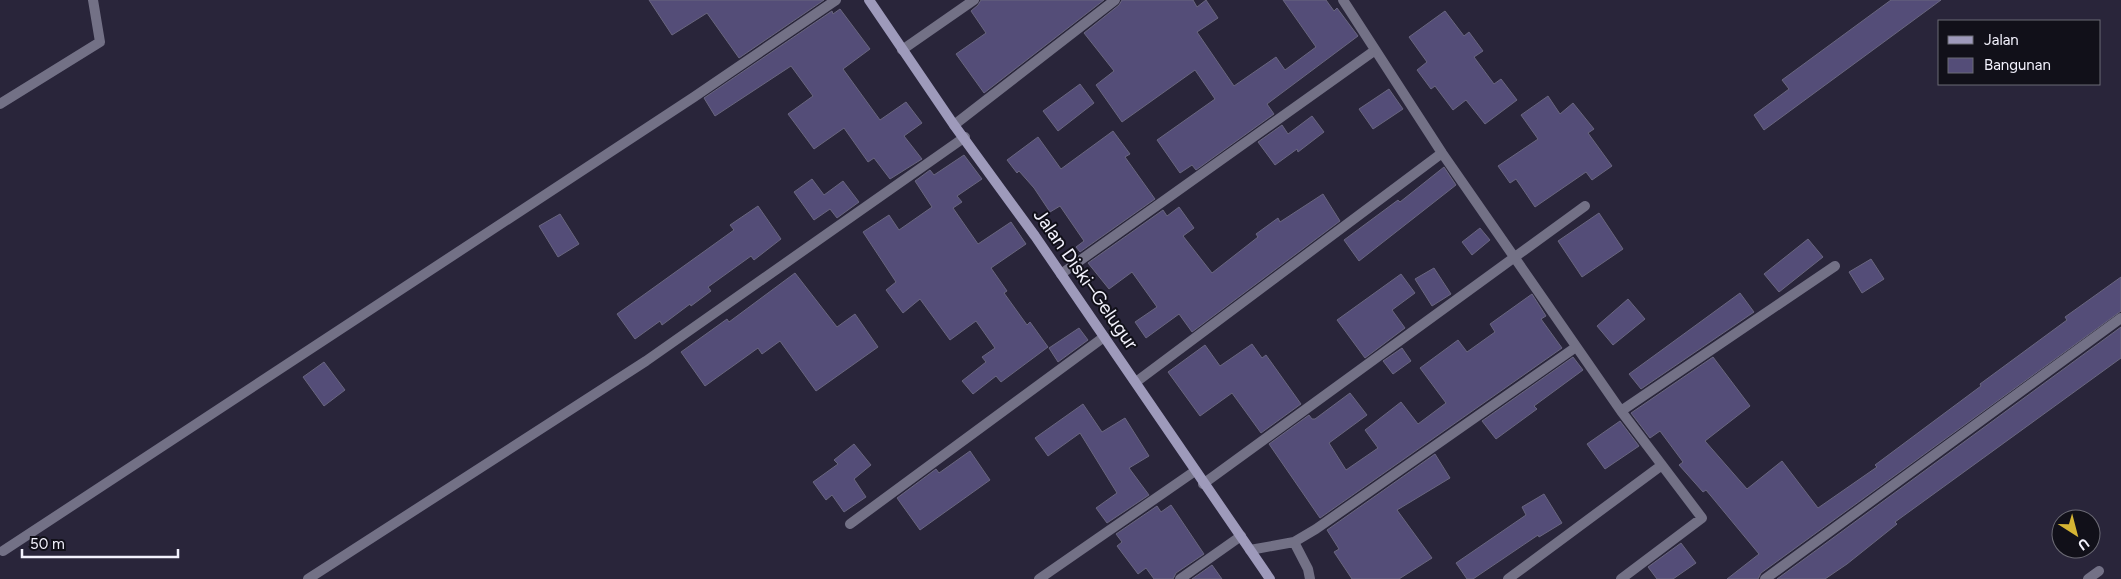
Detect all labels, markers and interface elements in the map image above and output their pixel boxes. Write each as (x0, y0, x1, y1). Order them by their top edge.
legend (1938, 20, 2101, 85)
text: Jalan (1984, 31, 2019, 49)
text: Bangunan (1984, 56, 2051, 74)
street label: Jalan Diski–Gelugur (1029, 204, 1144, 354)
north arrow (2051, 509, 2101, 559)
scale bar (22, 526, 179, 558)
text: U (2074, 534, 2092, 554)
text: 50 m (30, 535, 65, 553)

